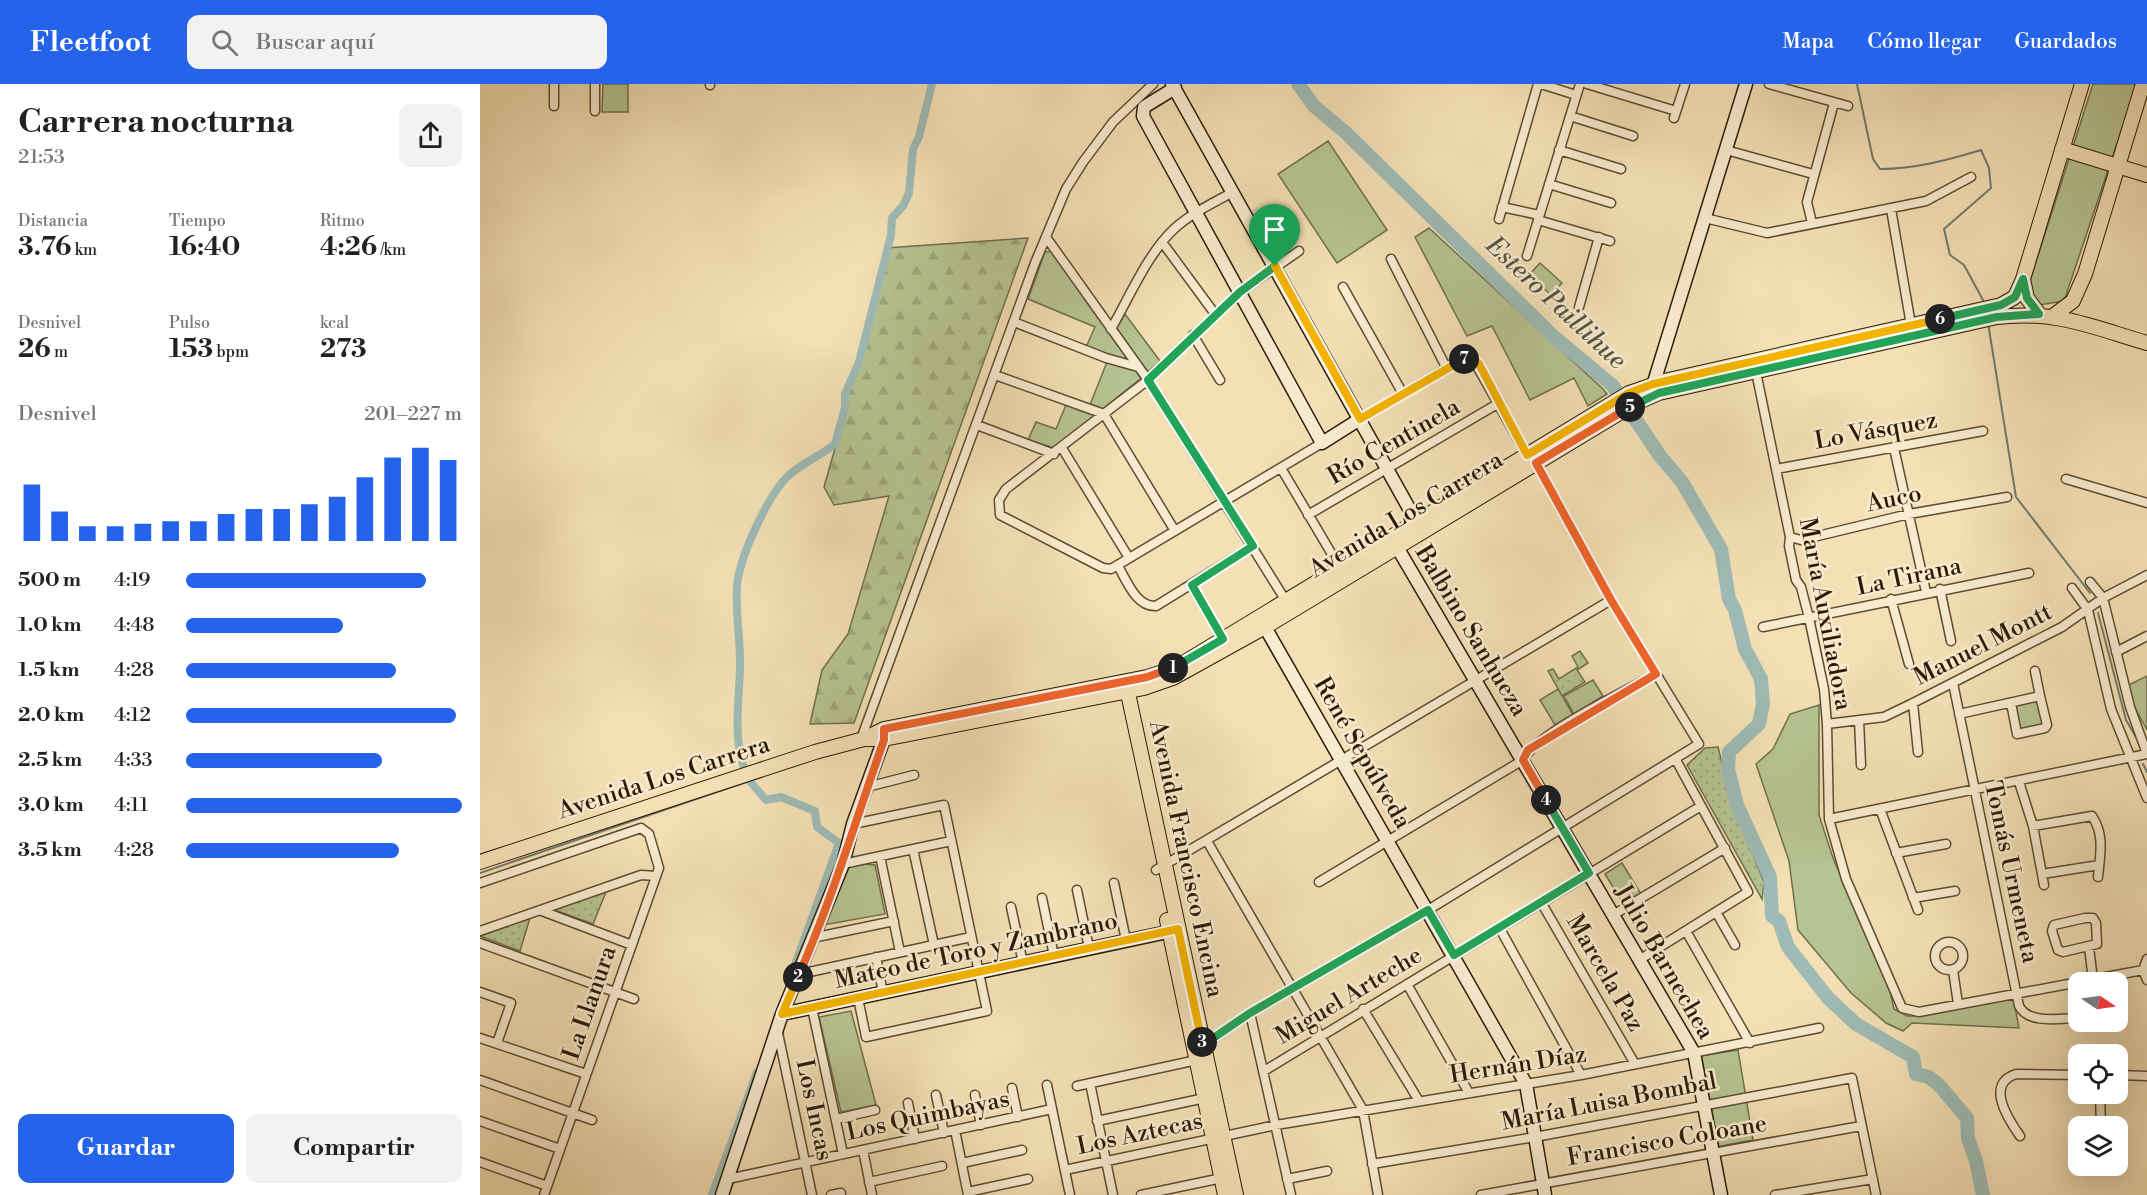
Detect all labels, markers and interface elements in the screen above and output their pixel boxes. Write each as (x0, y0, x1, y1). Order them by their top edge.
search box (187, 15, 607, 69)
text: Fleetfoot (30, 25, 151, 60)
icon: search (208, 26, 241, 59)
text: Buscar aquí (256, 29, 374, 56)
text: Mapa (1782, 29, 1834, 55)
text: Cómo llegar (1867, 29, 1982, 55)
text: Guardados (2015, 29, 2117, 55)
text: Carrera nocturna (18, 102, 294, 143)
button: share (399, 104, 462, 167)
text: 21:53 (18, 145, 65, 170)
pin (1249, 204, 1300, 266)
text: Distancia (18, 211, 88, 231)
text: Tiempo (169, 211, 226, 231)
text: Ritmo (320, 211, 365, 231)
icon: arrive (1258, 213, 1291, 246)
water label: Estero Paillihue (1478, 229, 1633, 376)
text: 3.76 (18, 231, 71, 263)
text: 16:40 (169, 231, 240, 263)
text: 4:26 (320, 231, 377, 263)
text: km (71, 240, 97, 260)
text: /km (377, 240, 406, 260)
pin: 6 (1925, 304, 1955, 334)
text: 6 (1935, 309, 1945, 329)
text: Desnivel (18, 313, 81, 333)
text: Pulso (169, 313, 210, 333)
text: kcal (320, 313, 349, 333)
text: 26 (18, 333, 51, 365)
text: 153 (169, 333, 213, 365)
text: 273 (320, 333, 367, 365)
text: m (51, 342, 68, 362)
text: bpm (213, 342, 249, 362)
pin: 7 (1449, 344, 1479, 374)
text: 7 (1459, 349, 1469, 369)
street label: Río Centinela (1322, 392, 1466, 492)
pin: 5 (1615, 392, 1645, 422)
text: 5 (1625, 397, 1635, 417)
text: Desnivel (18, 402, 97, 427)
text: 201–227 m (364, 402, 462, 427)
street label: Lo Vásquez (1812, 405, 1940, 457)
street label: Avenida Los Carrera (1303, 445, 1509, 585)
street label: Auco (1863, 479, 1924, 520)
street label: María Auxiliadora (1792, 515, 1859, 714)
street label: Balbino Sanhueza (1408, 539, 1534, 723)
street label: La Tirana (1854, 551, 1965, 603)
text: 500 m (18, 568, 81, 593)
text: 4:19 (114, 568, 150, 593)
street label: Manuel Montt (1909, 597, 2058, 693)
text: 1.0 km (18, 613, 82, 638)
text: 4:48 (114, 613, 155, 638)
pin: 1 (1158, 653, 1188, 683)
text: 1.5 km (18, 658, 79, 683)
text: 4:28 (114, 658, 154, 683)
text: 1 (1169, 658, 1177, 678)
street label: René Sepúlveda (1306, 672, 1418, 835)
text: 2.0 km (18, 703, 84, 728)
text: 4:12 (114, 703, 151, 728)
street label: Avenida Francisco Encina (1142, 717, 1230, 1001)
street label: Avenida Los Carrera (553, 729, 775, 827)
text: 2.5 km (18, 748, 82, 773)
text: 4:33 (114, 748, 153, 773)
street label: Tomás Urmeneta (1977, 778, 2045, 967)
pin: 4 (1531, 785, 1561, 815)
text: 4 (1541, 790, 1551, 810)
text: 3.0 km (18, 793, 84, 818)
text: 4:11 (114, 793, 148, 818)
text: 3.5 km (18, 838, 82, 863)
text: 4:28 (114, 838, 154, 863)
street label: Julio Barnechea (1607, 878, 1721, 1046)
street label: Mateo de Toro y Zambrano (832, 906, 1120, 996)
street label: Marcela Paz (1559, 909, 1651, 1037)
street label: Miguel Arteche (1270, 940, 1428, 1052)
street label: La Llanura (557, 941, 624, 1064)
pin: 2 (783, 962, 813, 992)
text: 2 (793, 967, 803, 987)
north arrow (2068, 972, 2128, 1032)
map controls (2068, 972, 2128, 1176)
pin: 3 (1187, 1027, 1217, 1057)
text: 3 (1197, 1032, 1207, 1052)
street label: Hernán Díaz (1447, 1039, 1589, 1091)
button: locate (2068, 1044, 2128, 1104)
street label: Los Incas (789, 1056, 839, 1164)
street label: María Luisa Bombal (1499, 1066, 1719, 1138)
street label: Los Quimbayas (844, 1084, 1012, 1148)
street label: Los Aztecas (1074, 1106, 1206, 1162)
street label: Francisco Coloane (1565, 1109, 1769, 1173)
button: Guardar (18, 1114, 234, 1183)
button: Compartir (246, 1114, 462, 1183)
button: layers (2068, 1116, 2128, 1176)

